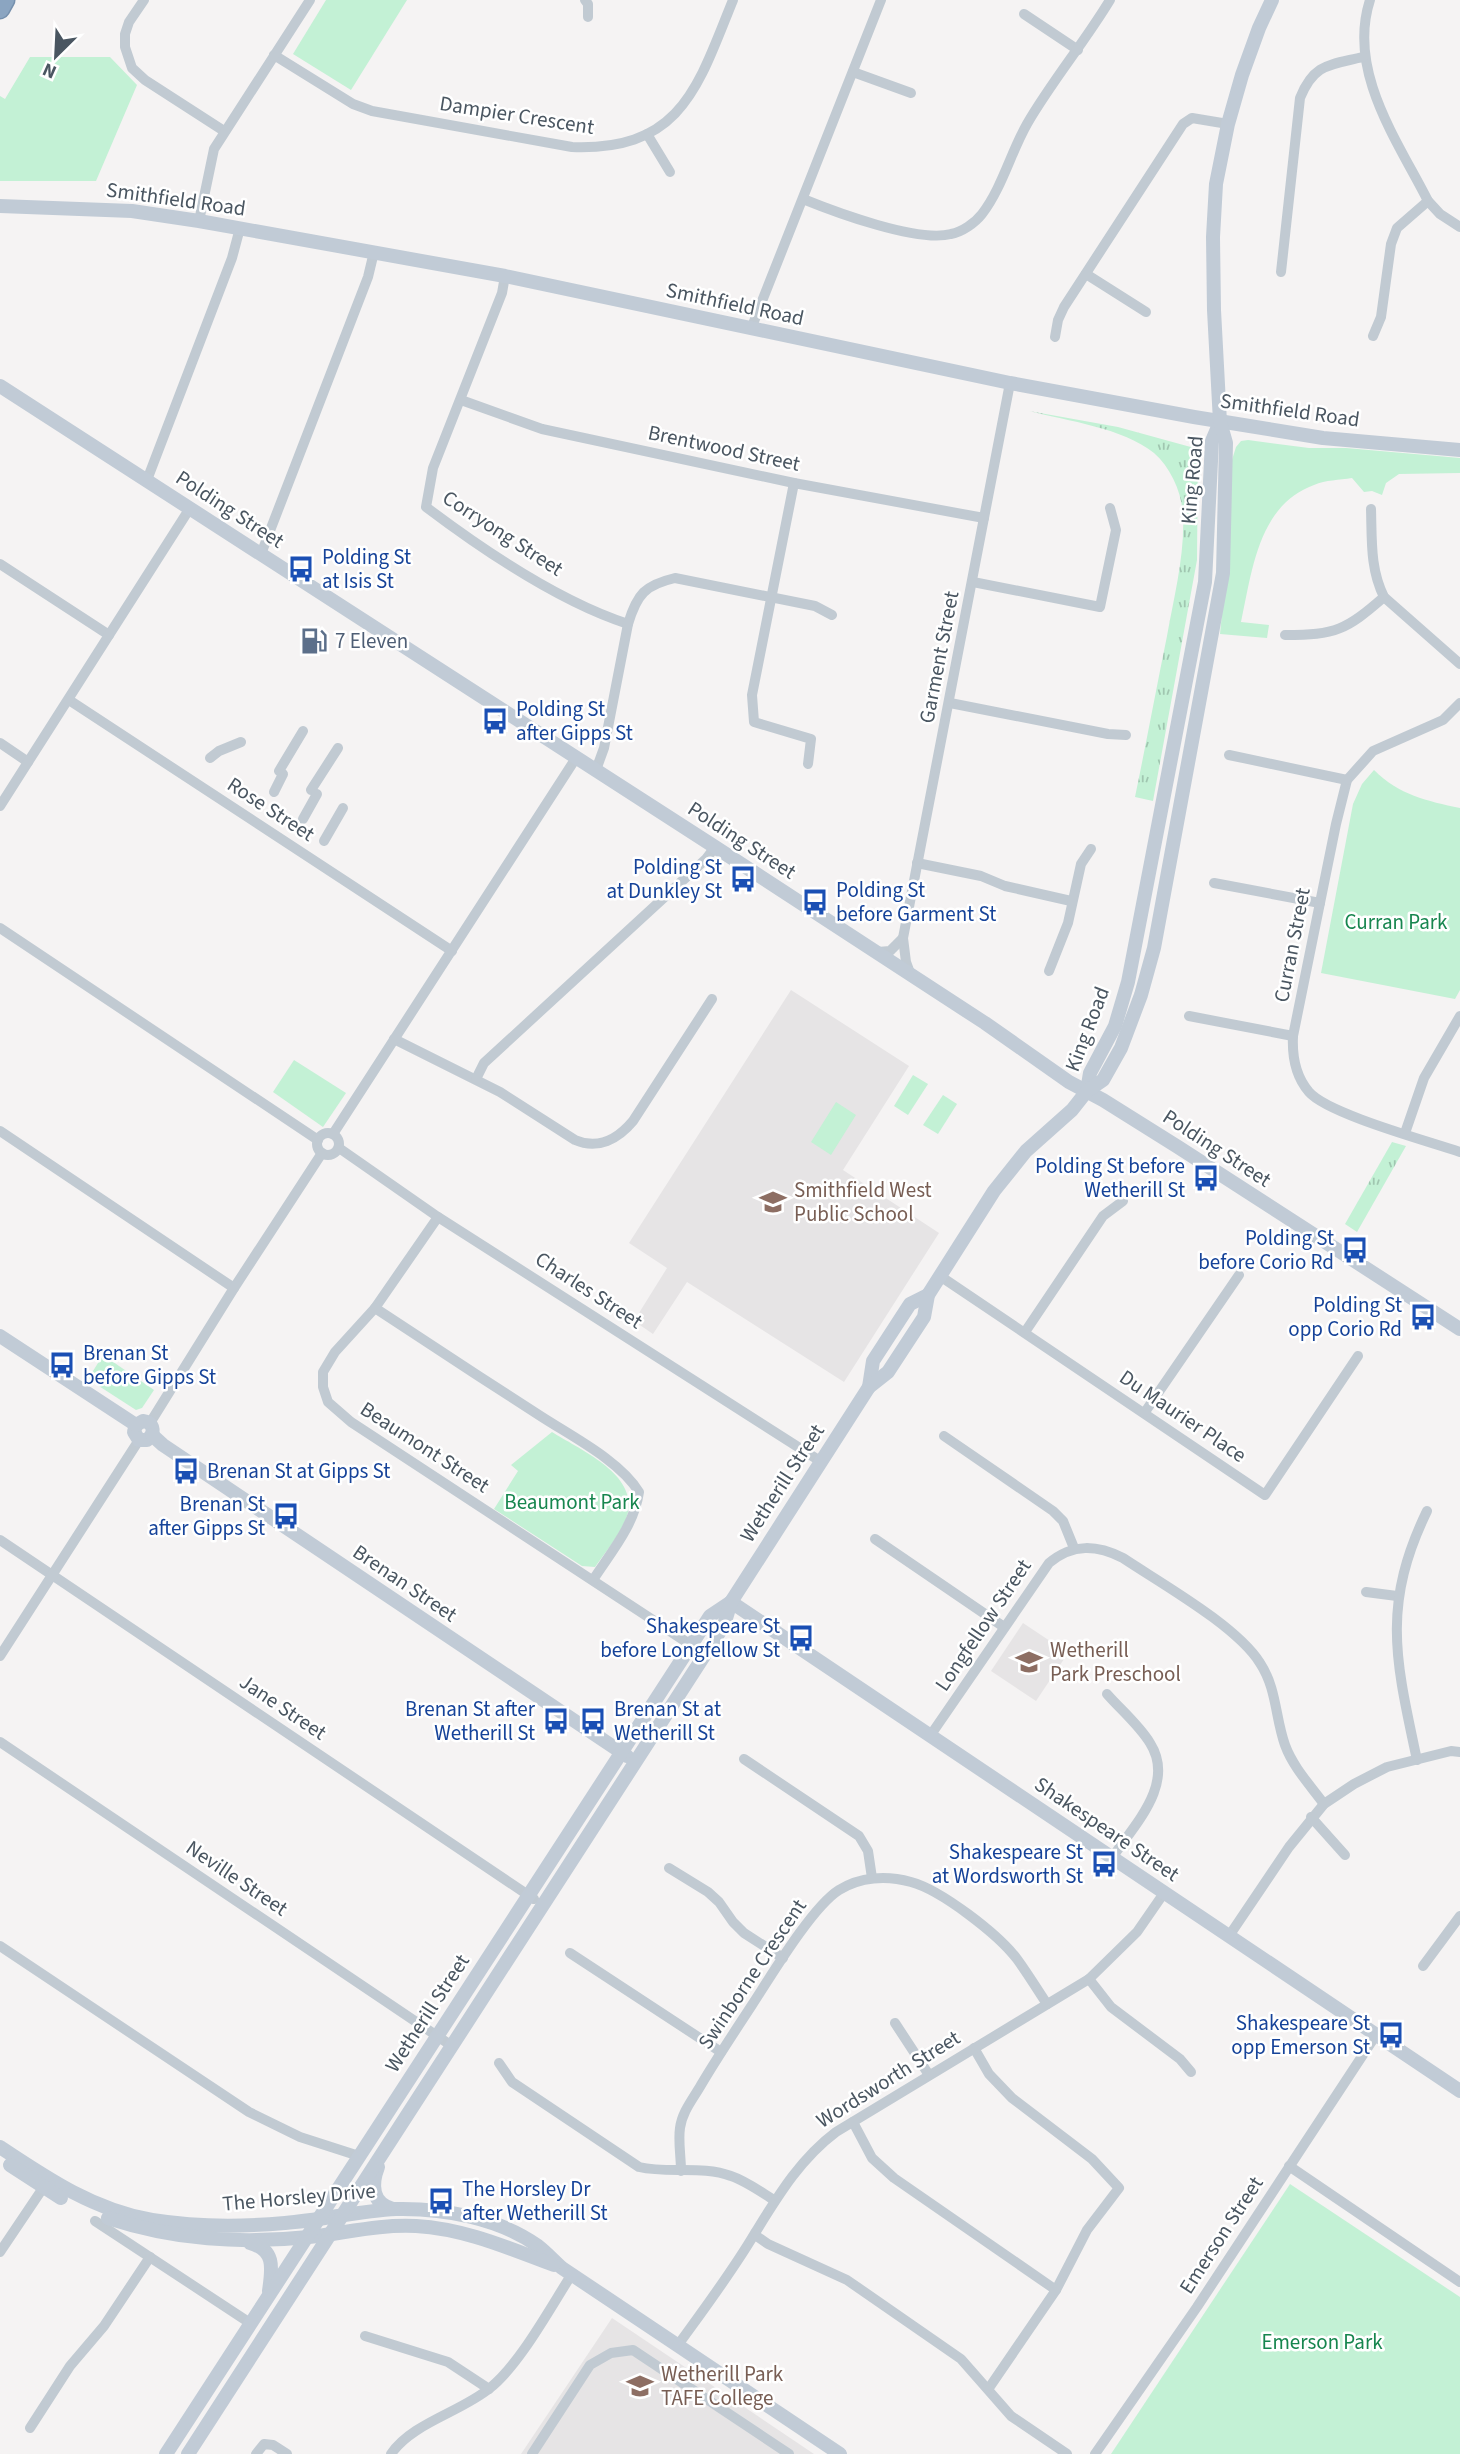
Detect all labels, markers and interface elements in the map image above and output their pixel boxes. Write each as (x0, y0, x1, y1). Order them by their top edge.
north arrow (21, 21, 91, 91)
text: N (38, 55, 61, 85)
street label: Dampier Crescent (438, 88, 596, 142)
street label: Smithfield Road (104, 174, 248, 224)
street label: Smithfield Road (663, 275, 807, 333)
street label: Smithfield Road (1218, 385, 1362, 435)
street label: Brentwood Street (645, 417, 803, 479)
street label: King Road (1173, 435, 1211, 525)
street label: Polding Street (170, 463, 290, 555)
street label: Corryong Street (437, 483, 569, 583)
place label: Polding St at Isis St (322, 542, 411, 596)
bus stop icon: Polding St at Isis St (286, 554, 316, 584)
street label: Garment Street (911, 588, 967, 726)
fuel station icon: 7 Eleven (299, 626, 329, 656)
place label: 7 Eleven (335, 626, 408, 656)
place label: Polding St after Gipps St (516, 694, 633, 748)
bus stop icon: Polding St after Gipps St (480, 706, 510, 736)
street label: Rose Street (221, 769, 321, 849)
street label: Polding Street (682, 794, 802, 886)
place label: Polding St at Dunkley St (606, 852, 722, 906)
bus stop icon: Polding St at Dunkley St (728, 864, 758, 894)
place label: Polding St before Garment St (836, 875, 996, 929)
street label: Curran Street (1266, 885, 1318, 1005)
bus stop icon: Polding St before Garment St (800, 887, 830, 917)
park label: Curran Park (1345, 907, 1448, 937)
street label: King Road (1057, 982, 1117, 1076)
street label: Polding Street (1157, 1102, 1277, 1194)
place label: Polding St before Wetherill St (1035, 1151, 1185, 1205)
bus stop icon: Polding St before Wetherill St (1191, 1163, 1221, 1193)
place label: Smithfield West Public School (794, 1175, 932, 1229)
school or university icon: Smithfield West Public School (758, 1187, 788, 1217)
place label: Polding St before Corio Rd (1198, 1223, 1334, 1277)
bus stop icon: Polding St before Corio Rd (1340, 1235, 1370, 1265)
street label: Charles Street (529, 1244, 649, 1336)
place label: Polding St opp Corio Rd (1288, 1290, 1402, 1344)
bus stop icon: Polding St opp Corio Rd (1408, 1302, 1438, 1332)
place label: Brenan St before Gipps St (83, 1338, 216, 1392)
bus stop icon: Brenan St before Gipps St (47, 1350, 77, 1380)
street label: Du Maurier Place (1113, 1362, 1253, 1470)
street label: Beaumont Street (354, 1394, 496, 1500)
street label: Wetherill Street (732, 1418, 832, 1548)
bus stop icon: Brenan St at Gipps St (171, 1456, 201, 1486)
place label: Brenan St at Gipps St (207, 1456, 390, 1486)
park label: Beaumont Park (504, 1487, 640, 1517)
place label: Brenan St after Gipps St (148, 1489, 265, 1543)
bus stop icon: Brenan St after Gipps St (271, 1501, 301, 1531)
street label: Brenan Street (347, 1537, 463, 1629)
street label: Longfellow Street (928, 1553, 1038, 1697)
place label: Shakespeare St before Longfellow St (600, 1611, 780, 1665)
bus stop icon: Shakespeare St before Longfellow St (786, 1623, 816, 1653)
place label: Wetherill Park Preschool (1050, 1635, 1181, 1689)
school or university icon: Wetherill Park Preschool (1014, 1647, 1044, 1677)
street label: Jane Street (233, 1667, 333, 1747)
place label: Brenan St after Wetherill St (405, 1694, 536, 1748)
place label: Brenan St at Wetherill St (614, 1694, 721, 1748)
bus stop icon: Brenan St after Wetherill St (541, 1706, 571, 1736)
bus stop icon: Brenan St at Wetherill St (578, 1706, 608, 1736)
street label: Shakespeare Street (1029, 1769, 1185, 1889)
street label: Neville Street (180, 1833, 294, 1923)
place label: Shakespeare St at Wordsworth St (932, 1837, 1083, 1891)
bus stop icon: Shakespeare St at Wordsworth St (1089, 1849, 1119, 1879)
street label: Swinborne Crescent (690, 1893, 814, 2055)
street label: Wetherill Street (377, 1948, 477, 2078)
place label: Shakespeare St opp Emerson St (1231, 2008, 1370, 2062)
bus stop icon: Shakespeare St opp Emerson St (1376, 2020, 1406, 2050)
street label: Wordsworth Street (810, 2023, 966, 2135)
street label: Emerson Street (1172, 2170, 1270, 2300)
place label: The Horsley Dr after Wetherill St (462, 2174, 608, 2228)
street label: The Horsley Drive (221, 2175, 377, 2219)
bus stop icon: The Horsley Dr after Wetherill St (426, 2186, 456, 2216)
park label: Emerson Park (1261, 2327, 1383, 2357)
place label: Wetherill Park TAFE College (661, 2359, 784, 2413)
school or university icon: Wetherill Park TAFE College (625, 2371, 655, 2401)

